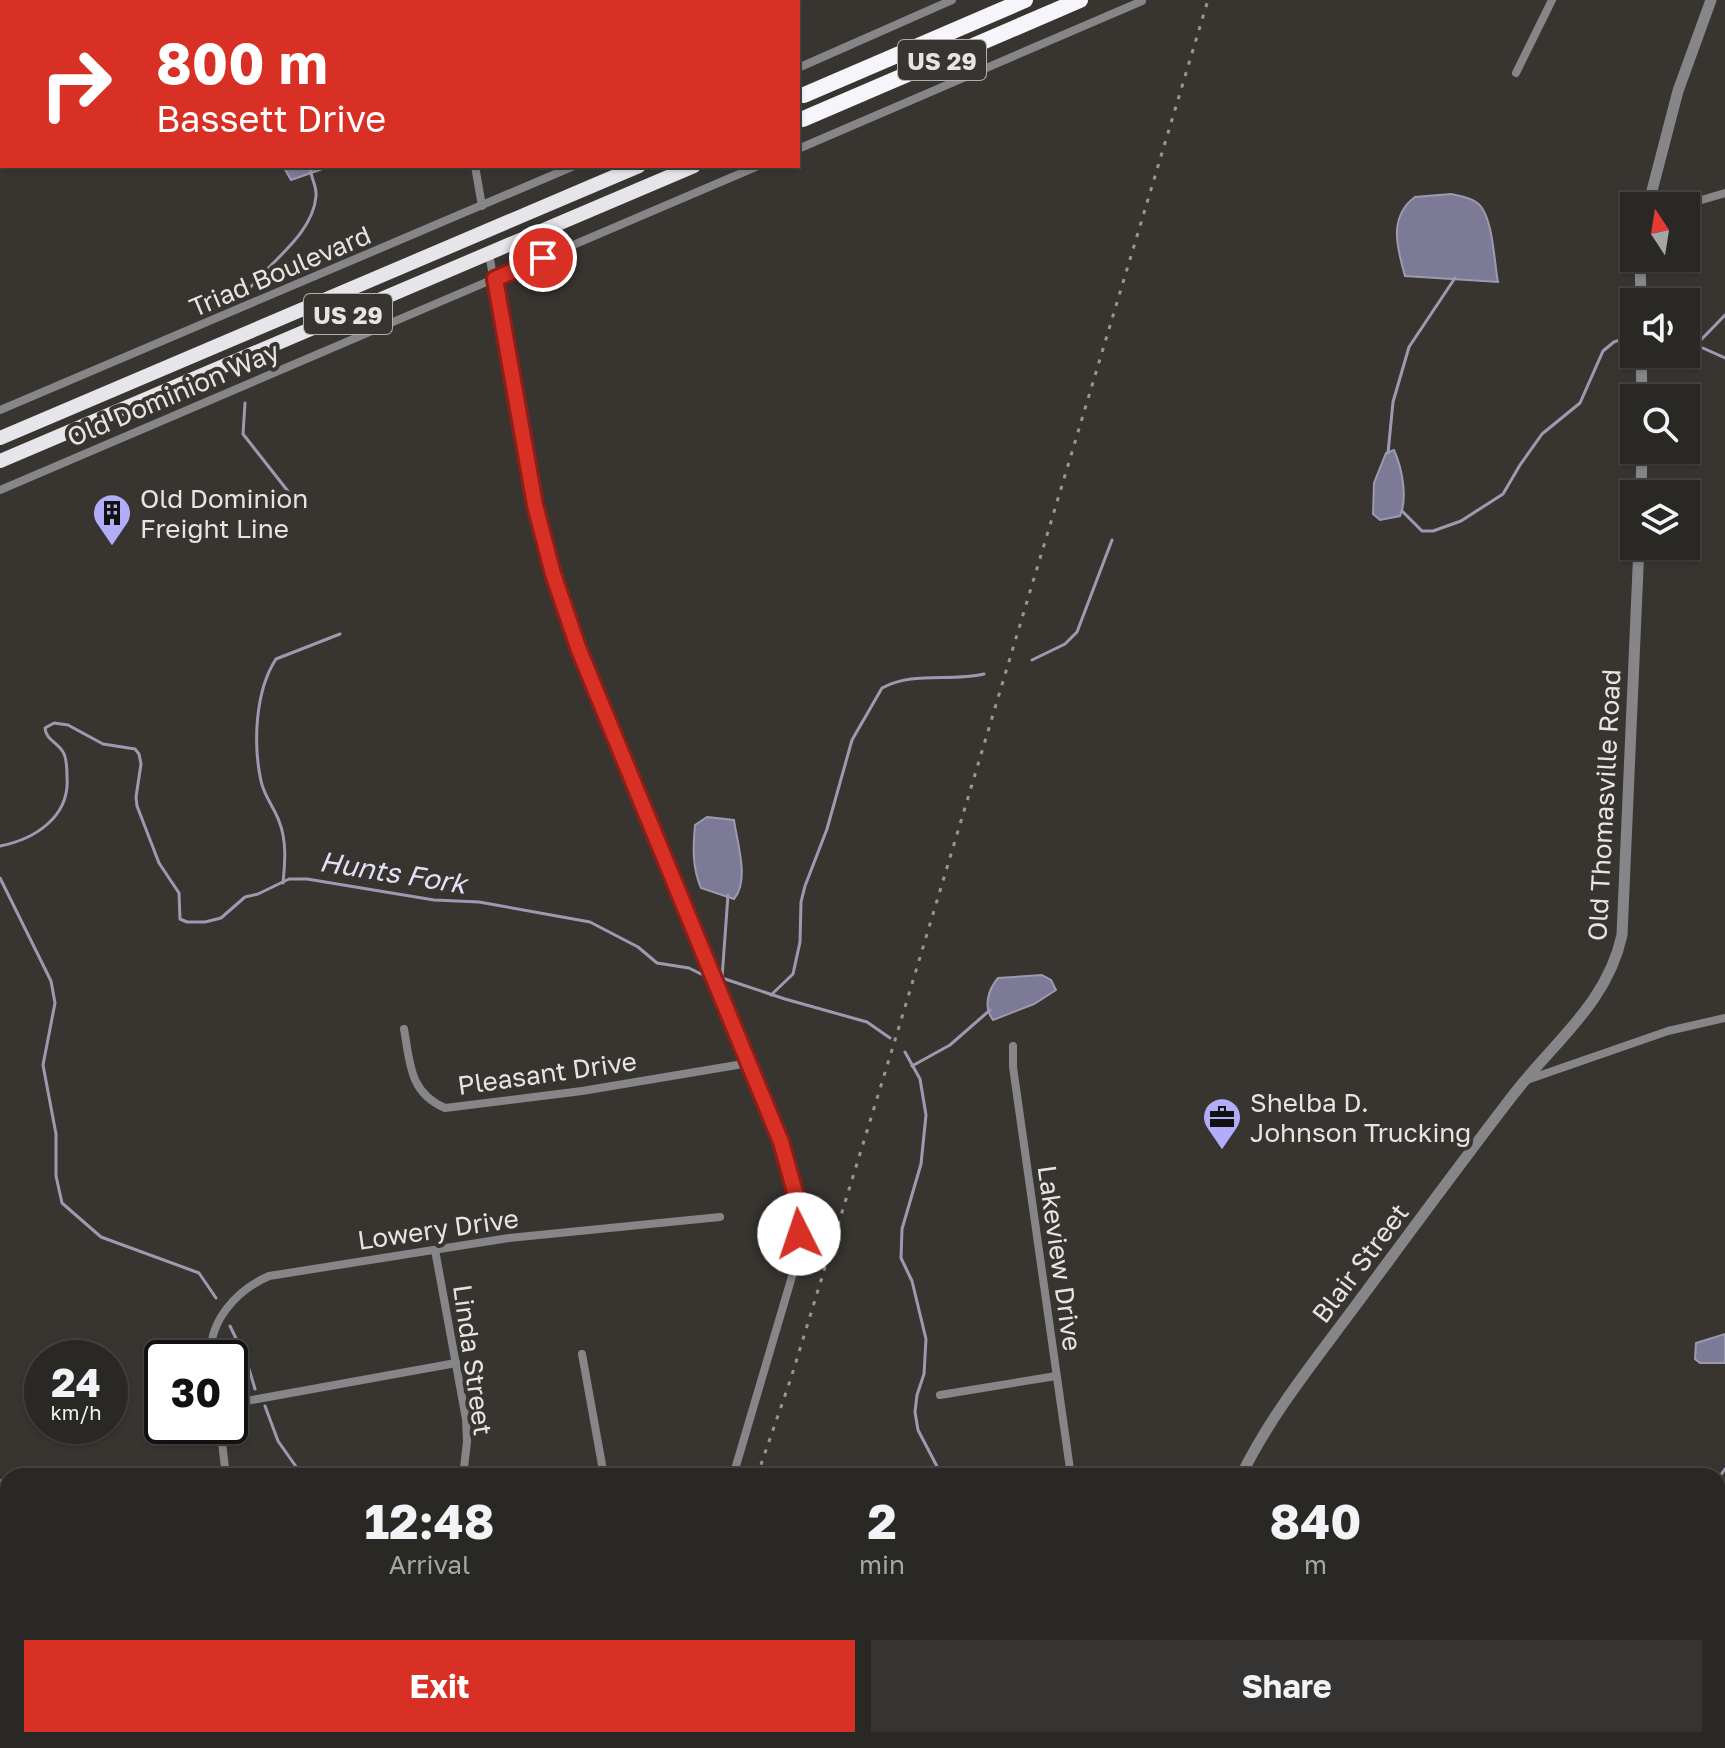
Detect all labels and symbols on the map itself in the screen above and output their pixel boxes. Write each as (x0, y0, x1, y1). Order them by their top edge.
road number: US 29 (898, 40, 986, 80)
north arrow (1620, 192, 1700, 272)
street label: Triad Boulevard (185, 219, 375, 323)
pin (509, 224, 577, 292)
road number: US 29 (304, 294, 392, 334)
street label: Old Dominion Way (62, 335, 284, 453)
place label: Old Dominion Freight Line (140, 483, 308, 544)
building icon: Old Dominion Freight Line (91, 492, 133, 547)
street label: Old Thomasville Road (1581, 668, 1627, 942)
water label: Hunts Fork (317, 844, 472, 900)
street label: Pleasant Drive (456, 1045, 638, 1101)
place label: Shelba D. Johnson Trucking (1250, 1087, 1471, 1148)
office icon: Shelba D. Johnson Trucking (1201, 1096, 1243, 1151)
street label: Lakeview Drive (1032, 1163, 1088, 1353)
position arrow (757, 1192, 841, 1276)
street label: Blair Street (1305, 1197, 1415, 1329)
street label: Lowery Drive (356, 1202, 520, 1256)
street label: Linda Street (447, 1283, 499, 1437)
speed limit sign: 30 (144, 1340, 248, 1444)

